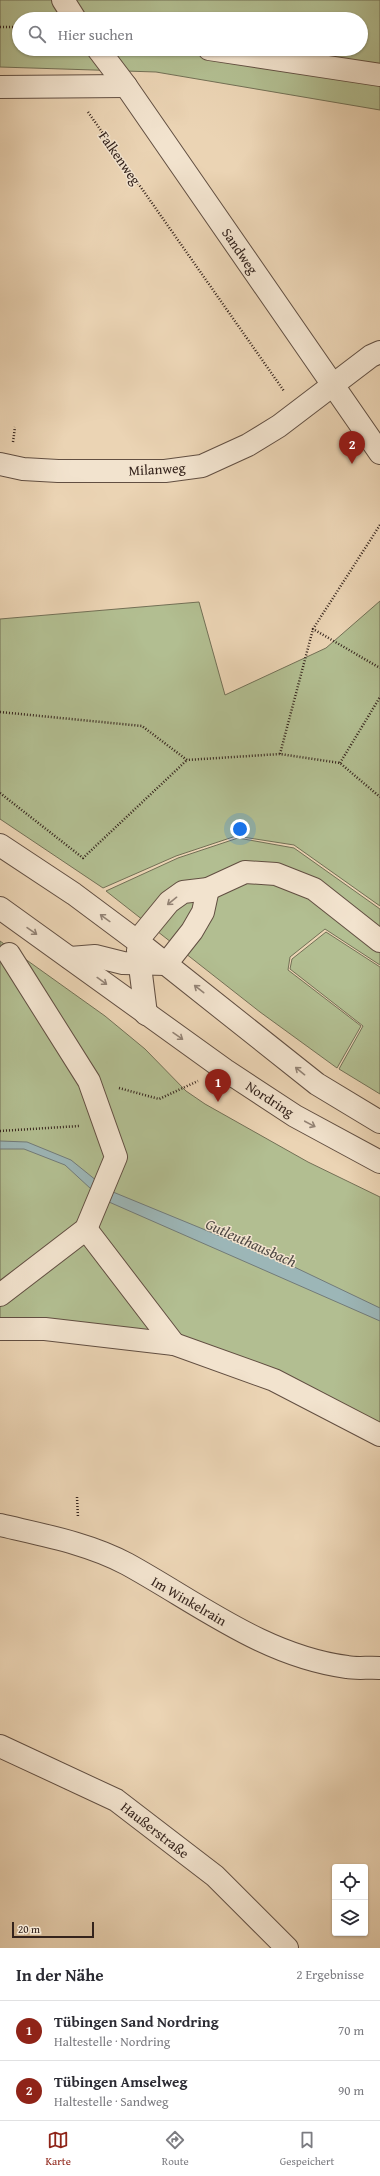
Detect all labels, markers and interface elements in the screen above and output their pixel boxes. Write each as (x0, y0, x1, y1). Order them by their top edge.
search box (12, 12, 368, 56)
icon: search (26, 23, 48, 45)
text: Hier suchen (58, 24, 133, 45)
street label: Falkenweg (94, 127, 146, 189)
street label: Sandweg (217, 224, 263, 278)
pin: 2 (339, 431, 365, 464)
street label: Milanweg (128, 458, 186, 480)
your location (230, 819, 250, 839)
one-way arrow (166, 896, 177, 905)
one-way arrow (100, 913, 111, 922)
one-way arrow (26, 927, 37, 935)
one-way arrow (96, 977, 107, 985)
one-way arrow (193, 985, 204, 994)
one-way arrow (172, 1032, 183, 1041)
one-way arrow (295, 1066, 305, 1075)
pin: 1 (205, 1069, 231, 1102)
street label: Nordring (242, 1076, 298, 1122)
one-way arrow (303, 1121, 315, 1128)
water label: Gutleuthausbach (202, 1213, 300, 1272)
street label: Im Winkelrain (148, 1571, 230, 1631)
street label: Haußerstraße (117, 1797, 194, 1863)
map controls (332, 1864, 368, 1936)
button: locate (332, 1864, 368, 1900)
button: layers (332, 1900, 368, 1936)
scale bar (12, 1920, 94, 1939)
text: 20 m (18, 1921, 40, 1937)
text: In der Nähe (16, 1962, 104, 1987)
text: 2 Ergebnisse (296, 1965, 364, 1984)
text: Tübingen Sand Nordring (54, 2011, 219, 2032)
text: 1 (26, 2021, 32, 2040)
text: 70 m (338, 2021, 364, 2040)
text: Haltestelle · Nordring (54, 2032, 170, 2051)
text: Tübingen Amselweg (54, 2071, 187, 2092)
text: 2 (26, 2081, 32, 2100)
text: 90 m (338, 2081, 364, 2100)
text: Haltestelle · Sandweg (54, 2092, 169, 2111)
tab: Karte (46, 2129, 71, 2169)
tab: Route (162, 2129, 189, 2169)
tab: Gespeichert (280, 2129, 334, 2169)

